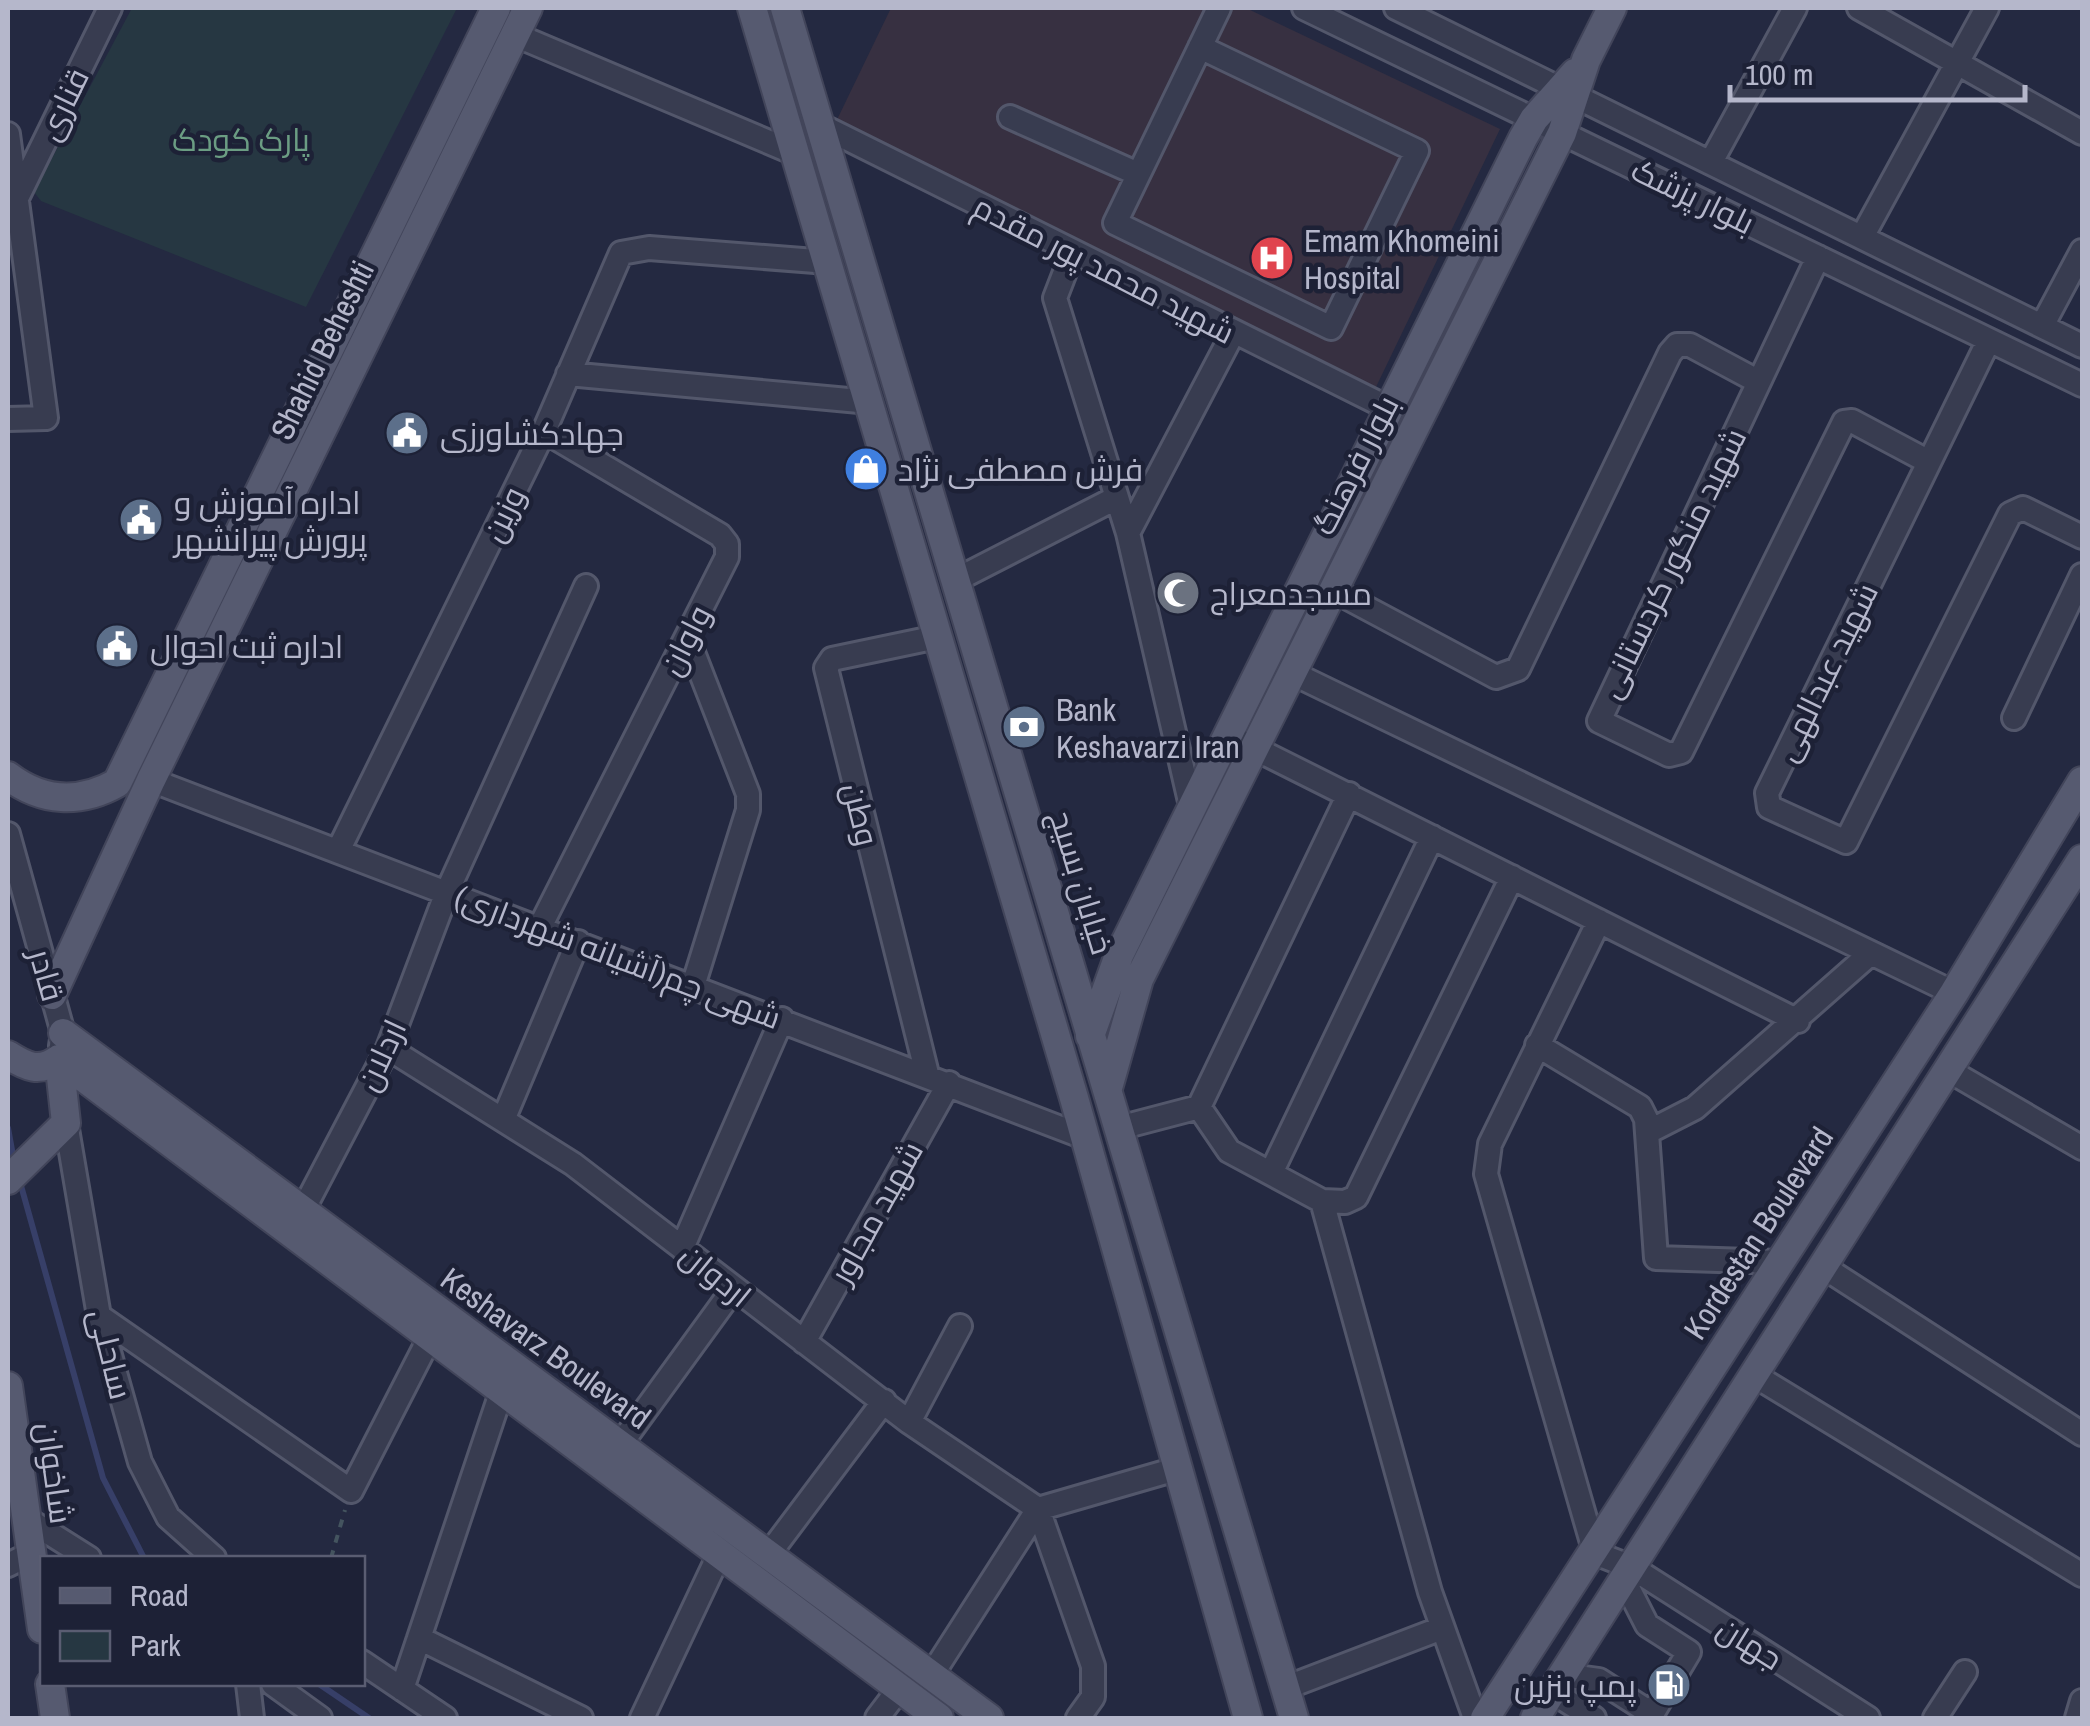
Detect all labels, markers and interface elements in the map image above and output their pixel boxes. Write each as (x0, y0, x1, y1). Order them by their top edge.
scale bar (1730, 40, 2025, 102)
text: 100 m (1745, 54, 1813, 94)
street label: قناری (27, 61, 99, 147)
park label: پارک کودک (172, 118, 310, 161)
street label: بلوار پزشک (1624, 148, 1762, 244)
street label: شهید محمد پور مقدم (965, 184, 1242, 354)
place label: Emam Khomeini Hospital (1304, 219, 1499, 299)
hospital icon: Emam Khomeini Hospital (1249, 235, 1295, 281)
street label: Shahid Beheshti (260, 253, 384, 447)
street label: بلوار فرهنگ (1302, 388, 1408, 542)
public building icon: جهادکشاورزی (384, 410, 430, 456)
place label: جهادکشاورزی (440, 412, 624, 455)
street label: شهید منگور کردستانی (1588, 421, 1756, 705)
shop icon: فرش مصطفی نژاد (843, 446, 889, 492)
place label: فرش مصطفی نژاد (898, 448, 1143, 491)
street label: وزین (471, 479, 535, 549)
place label: اداره آموزش و پرورش پیرانشهر (172, 481, 367, 561)
public building icon: اداره آموزش و پرورش پیرانشهر (118, 497, 164, 543)
mosque icon: مسجدمعراج (1155, 570, 1201, 616)
place label: مسجدمعراج (1210, 572, 1372, 616)
street label: شهید عبدالهی (1764, 576, 1888, 768)
street label: واوان (649, 598, 721, 682)
public building icon: اداره ثبت احوال (94, 623, 140, 669)
place label: اداره ثبت احوال (150, 625, 343, 668)
place label: Bank Keshavarzi Iran (1056, 688, 1240, 768)
bank icon: Bank Keshavarzi Iran (1001, 704, 1047, 750)
street label: وطن (832, 778, 890, 850)
street label: خیابان بسیج (1039, 805, 1124, 960)
street label: شهی چم(آشیانه شهرداری) (448, 875, 787, 1040)
street label: قادر (19, 942, 75, 1006)
street label: اردلان (346, 1012, 416, 1098)
street label: Kordestan Boulevard (1673, 1119, 1843, 1347)
street label: شهید مجاور (818, 1133, 933, 1293)
street label: اردوان (671, 1233, 761, 1317)
street label: Keshavarz Boulevard (432, 1257, 660, 1439)
street label: ساحلی (79, 1304, 143, 1404)
street label: شاخوان (27, 1419, 83, 1527)
legend (40, 1556, 365, 1686)
text: Road (130, 1575, 189, 1615)
street label: جهان (1709, 1606, 1791, 1680)
text: Park (130, 1625, 181, 1665)
fuel station icon: پمپ بنزین (1646, 1662, 1692, 1708)
place label: پمپ بنزین (1514, 1664, 1636, 1707)

